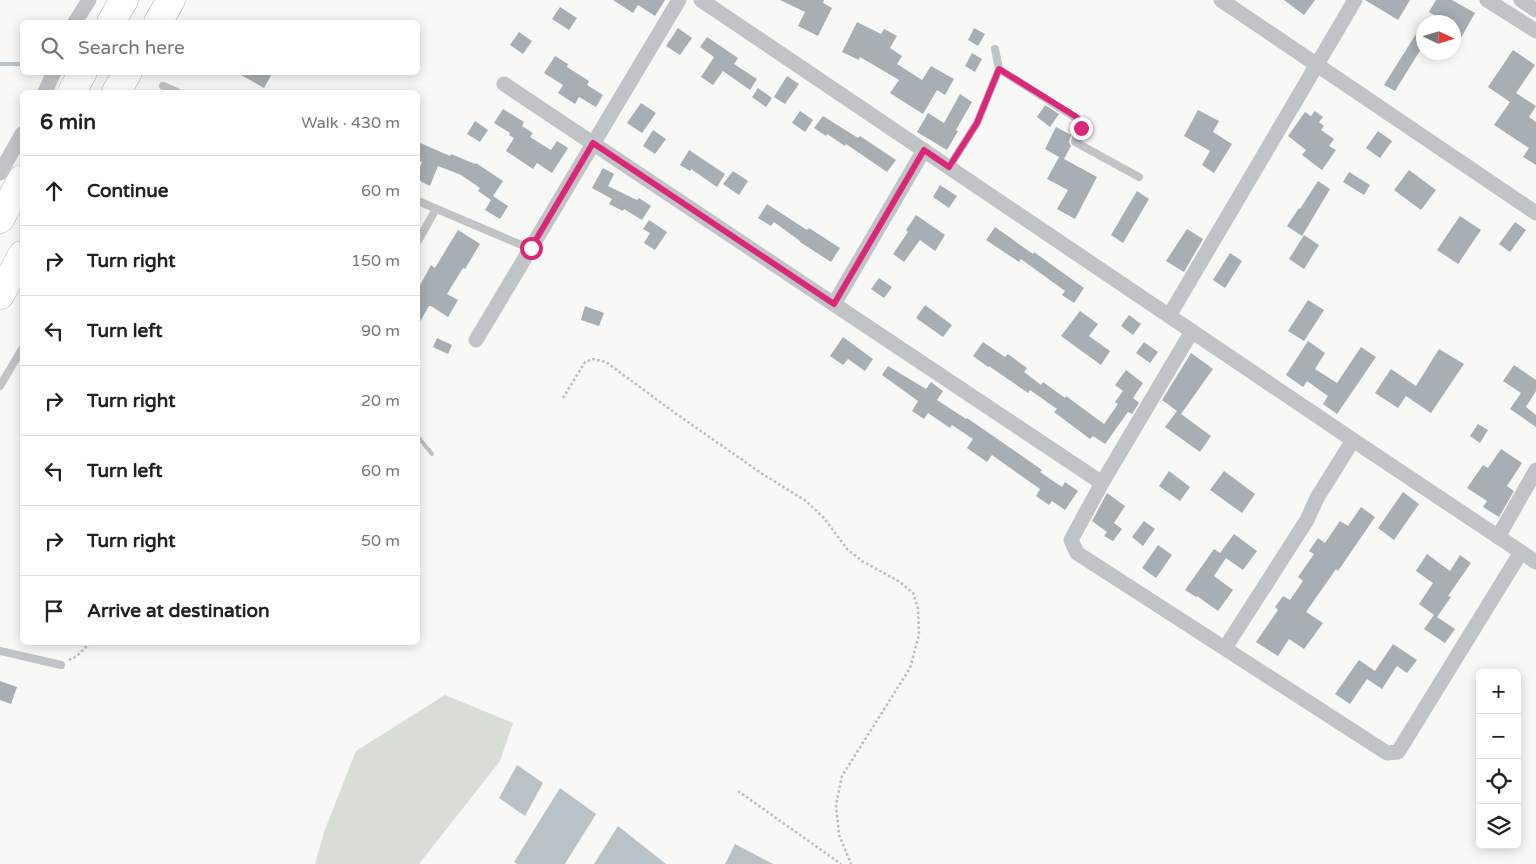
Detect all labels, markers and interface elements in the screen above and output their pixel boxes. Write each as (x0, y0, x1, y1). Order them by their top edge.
north arrow (1416, 15, 1461, 60)
search box (20, 20, 420, 75)
icon: search (38, 34, 66, 62)
text: Search here (78, 37, 185, 59)
text: 6 min (40, 110, 96, 135)
text: Walk · 430 m (301, 113, 400, 133)
route end (1070, 117, 1093, 140)
icon: ahead (40, 177, 68, 205)
text: Continue (87, 180, 169, 202)
text: 60 m (361, 181, 400, 201)
route start (520, 237, 543, 260)
icon: right (40, 247, 68, 275)
text: Turn right (87, 250, 175, 272)
text: 150 m (351, 251, 400, 271)
icon: left (40, 317, 68, 345)
text: Turn left (87, 320, 163, 342)
text: 90 m (361, 321, 400, 341)
icon: right (40, 387, 68, 415)
text: Turn right (87, 390, 175, 412)
text: 20 m (361, 391, 400, 411)
icon: left (40, 457, 68, 485)
text: Turn left (87, 460, 163, 482)
text: 60 m (361, 461, 400, 481)
icon: right (40, 527, 68, 555)
text: Turn right (87, 530, 175, 552)
text: 50 m (361, 531, 400, 551)
icon: arrive (40, 597, 68, 625)
text: Arrive at destination (87, 600, 270, 622)
map controls (1476, 669, 1521, 849)
button: + (1476, 669, 1521, 714)
button: − (1476, 714, 1521, 759)
button: locate (1476, 759, 1521, 804)
button: layers (1476, 804, 1521, 849)

